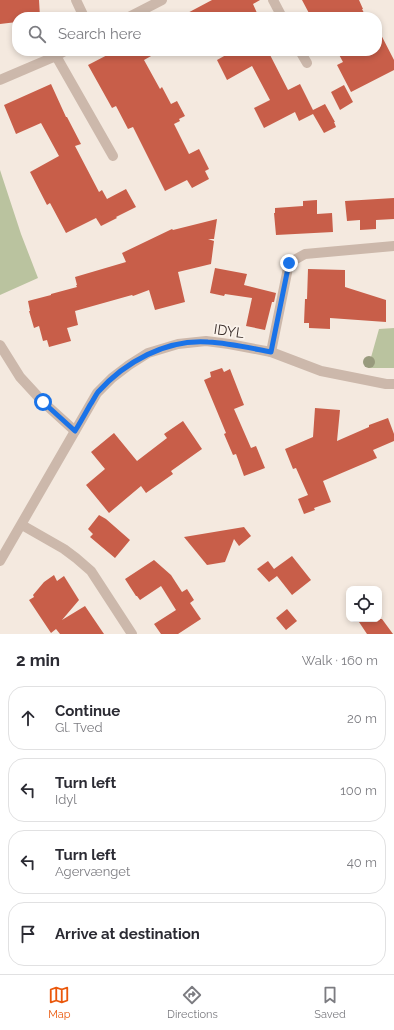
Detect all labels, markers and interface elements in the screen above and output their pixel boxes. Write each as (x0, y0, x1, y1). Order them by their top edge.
search box (12, 12, 382, 56)
icon: search (26, 23, 48, 45)
text: Search here (58, 25, 141, 43)
route end (280, 254, 298, 272)
street label: IDYL (213, 321, 245, 341)
route start (34, 393, 52, 411)
map controls (346, 586, 382, 622)
button: locate (346, 586, 382, 622)
text: 2 min (16, 650, 60, 670)
text: Walk · 160 m (302, 653, 378, 668)
text: Continue (55, 702, 120, 720)
icon: ahead (17, 707, 39, 729)
text: 20 m (347, 711, 377, 726)
text: Gl. Tved (55, 720, 103, 735)
text: Turn left (55, 774, 116, 792)
icon: left (17, 779, 39, 801)
text: 100 m (340, 783, 377, 798)
text: Idyl (55, 792, 77, 807)
text: Turn left (55, 846, 116, 864)
icon: left (17, 851, 39, 873)
text: 40 m (347, 855, 377, 870)
text: Agervænget (55, 864, 130, 879)
icon: arrive (17, 923, 39, 945)
text: Arrive at destination (55, 925, 200, 943)
tab: Map (48, 984, 71, 1021)
tab: Directions (167, 984, 218, 1021)
tab: Saved (314, 984, 346, 1021)

